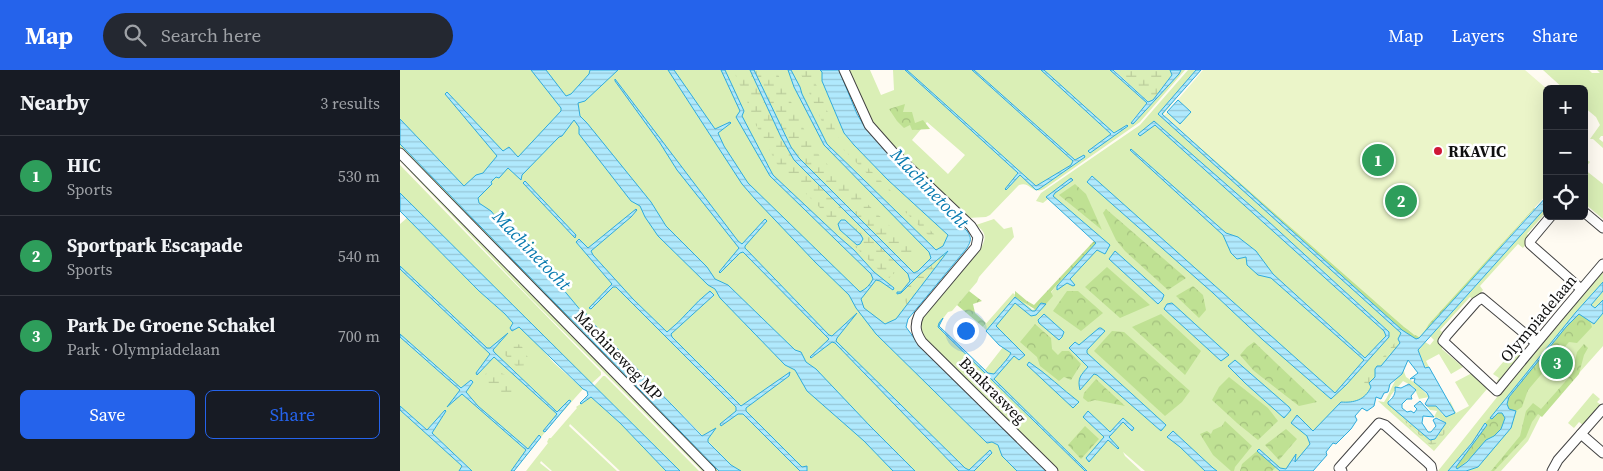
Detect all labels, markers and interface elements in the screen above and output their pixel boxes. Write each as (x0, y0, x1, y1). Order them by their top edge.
search box (103, 13, 453, 58)
text: Map (25, 19, 73, 52)
icon: search (121, 21, 149, 49)
text: Search here (161, 22, 261, 48)
text: Map (1388, 23, 1423, 48)
text: Layers (1451, 23, 1504, 48)
text: Share (1532, 23, 1578, 48)
map controls (1543, 85, 1588, 220)
button: + (1543, 85, 1588, 130)
text: Nearby (20, 88, 90, 117)
text: 3 results (320, 92, 380, 114)
button: − (1543, 130, 1588, 175)
place label: RKAVIC (1448, 140, 1506, 162)
pin: 1 (1362, 141, 1394, 179)
water label: Machinetocht (885, 142, 975, 234)
marker: RKAVIC (1432, 145, 1444, 157)
text: HIC (67, 152, 100, 178)
text: 1 (32, 165, 40, 187)
text: 530 m (338, 165, 380, 187)
button: locate (1543, 175, 1588, 220)
text: Sports (67, 178, 112, 200)
pin: 2 (1385, 182, 1417, 220)
water label: Machinetocht (487, 204, 577, 296)
text: Sportpark Escapade (67, 232, 243, 258)
text: 2 (32, 245, 40, 267)
text: 540 m (338, 245, 380, 267)
text: Sports (67, 258, 112, 280)
street label: Olympiadelaan (1495, 269, 1581, 366)
street label: Machineweg MP (570, 305, 668, 405)
text: Park De Groene Schakel (67, 312, 275, 338)
your location (953, 318, 979, 344)
text: 3 (32, 325, 40, 347)
text: 700 m (338, 325, 380, 347)
text: Park · Olympiadelaan (67, 338, 220, 360)
pin: 3 (1541, 344, 1573, 382)
street label: Bankrasweg (955, 352, 1031, 428)
button: Save (20, 390, 195, 439)
button: Share (205, 390, 380, 439)

